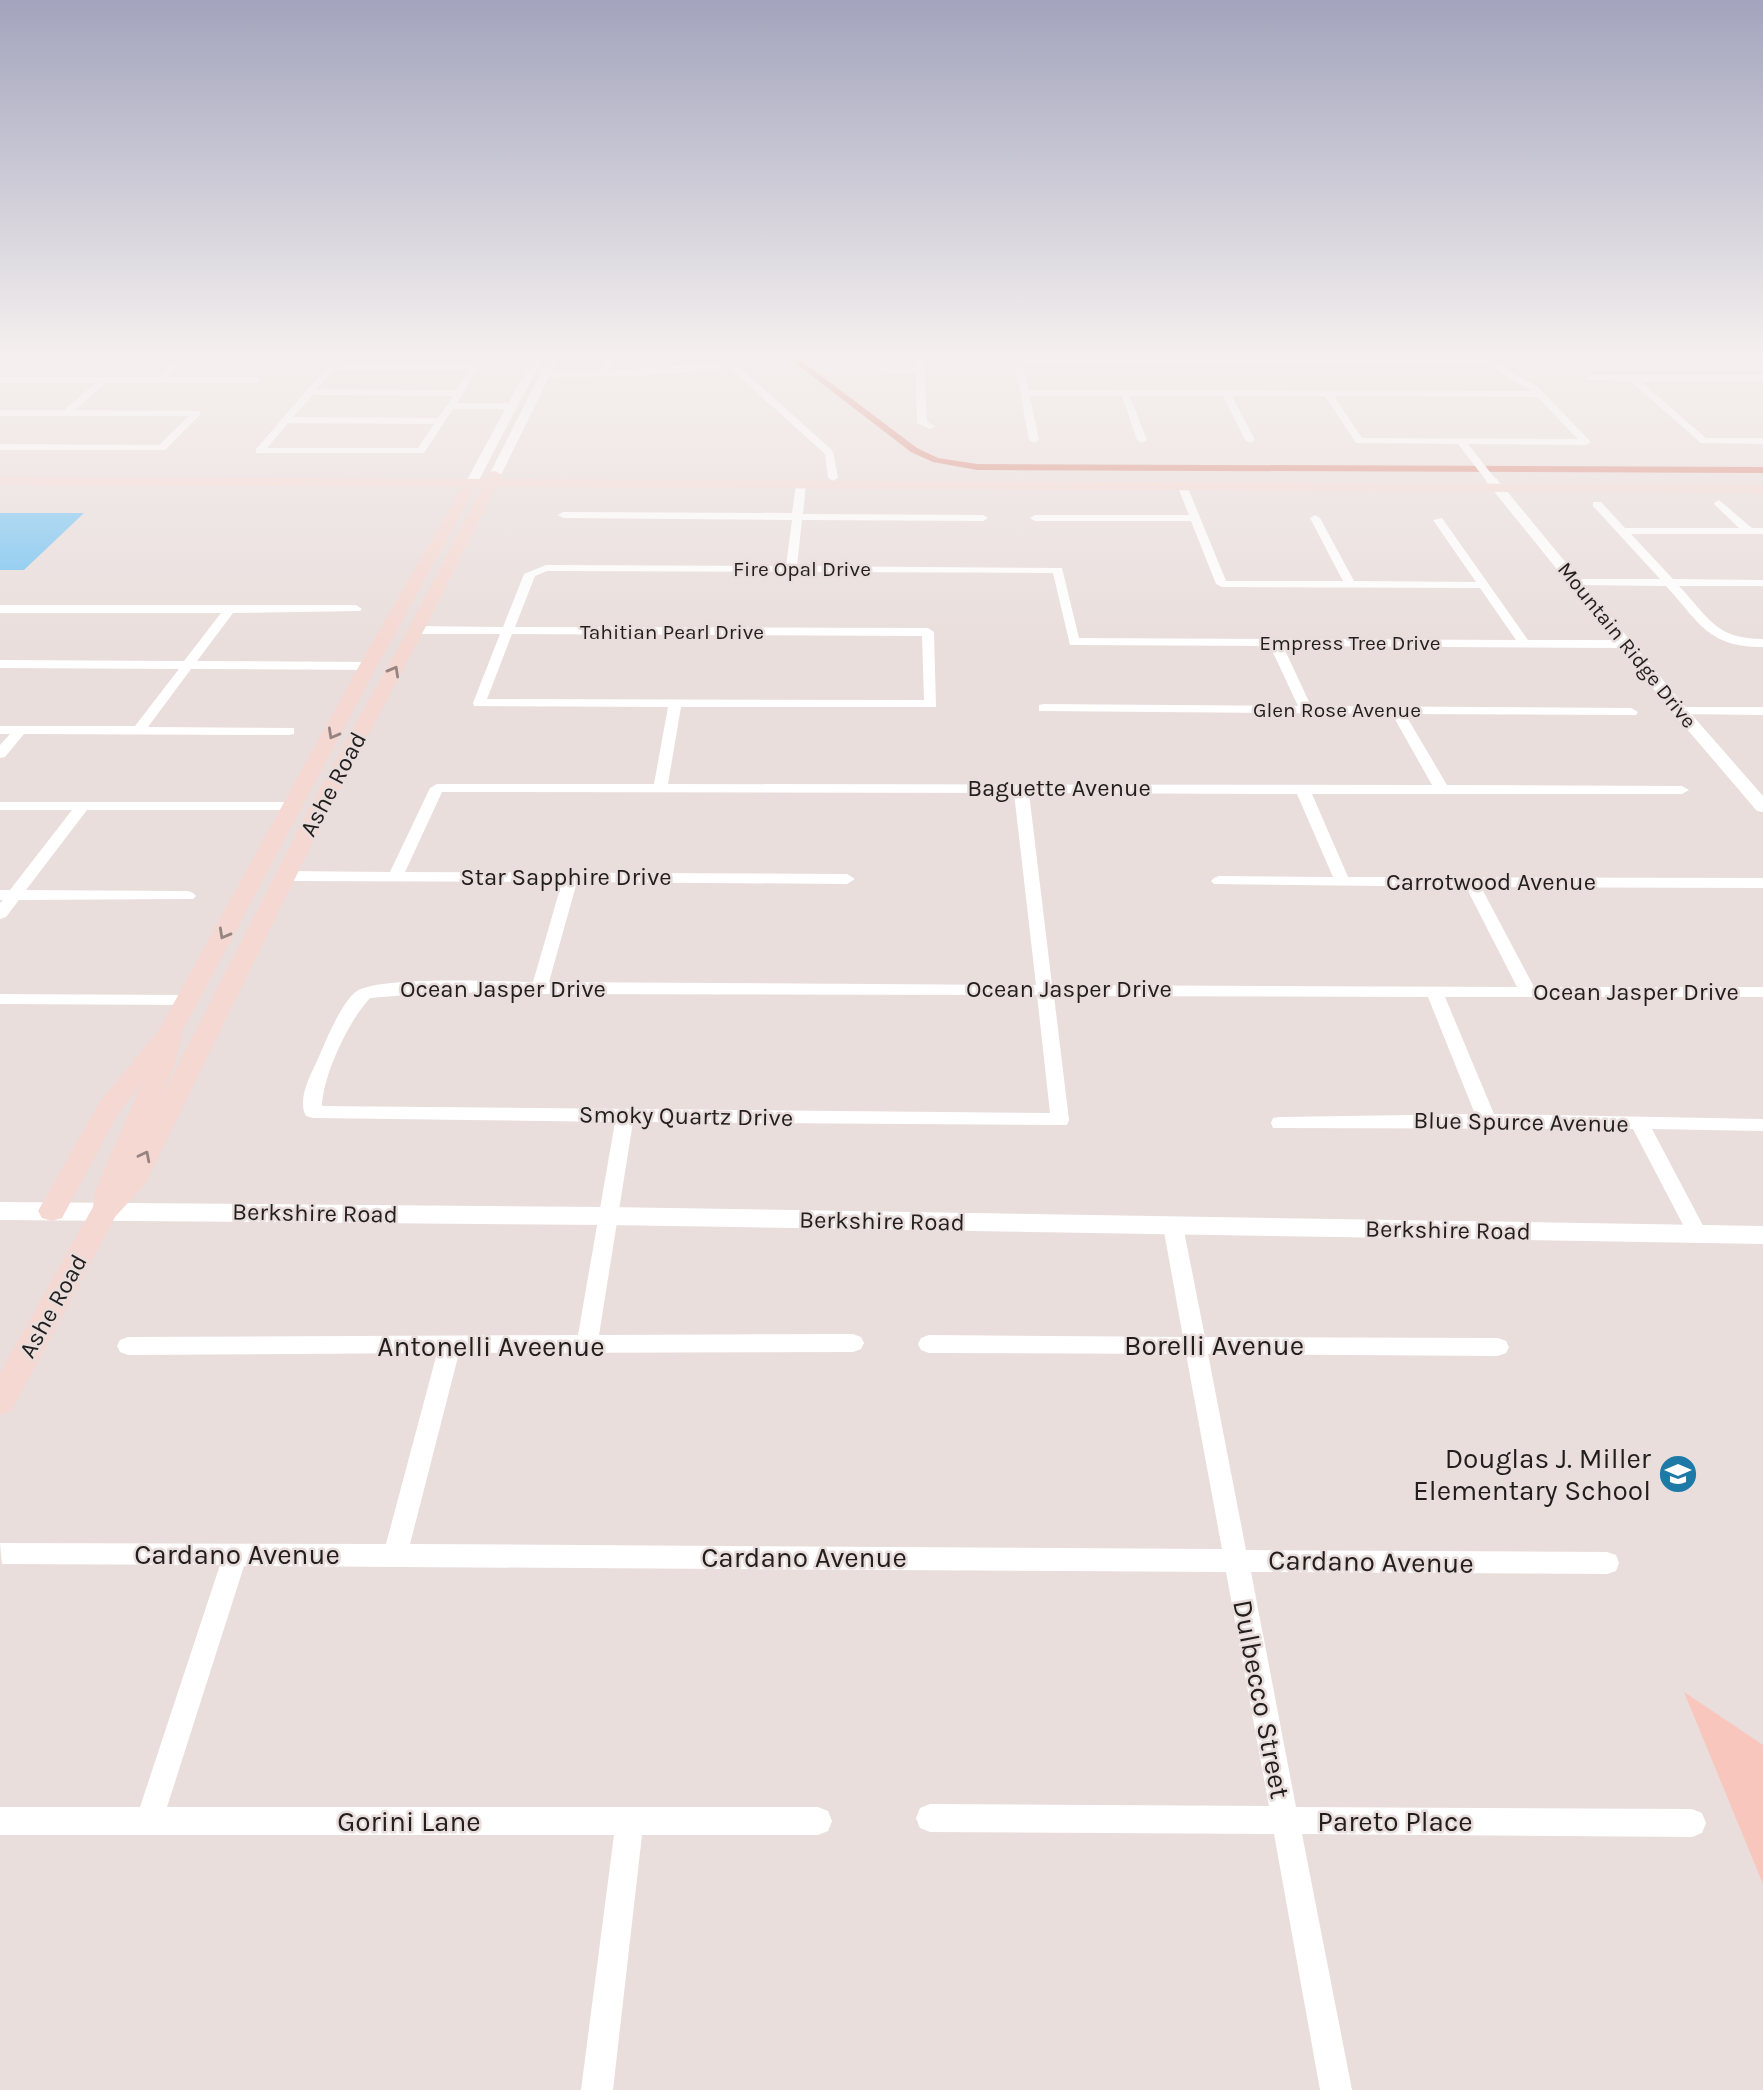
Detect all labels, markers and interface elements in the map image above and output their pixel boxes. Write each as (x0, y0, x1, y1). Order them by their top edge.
street label: Fire Opal Drive (733, 557, 871, 581)
street label: Mountain Ridge Drive (1553, 557, 1701, 733)
street label: Tahitian Pearl Drive (580, 620, 764, 644)
street label: Empress Tree Drive (1259, 631, 1441, 655)
one-way arrow (386, 666, 399, 679)
street label: Glen Rose Avenue (1253, 698, 1421, 722)
street label: Ashe Road (294, 727, 372, 841)
one-way arrow (328, 727, 341, 740)
street label: Baguette Avenue (967, 774, 1151, 802)
street label: Star Sapphire Drive (460, 863, 672, 891)
street label: Carrotwood Avenue (1386, 868, 1596, 896)
one-way arrow (219, 927, 232, 939)
street label: Ocean Jasper Drive (400, 975, 606, 1003)
street label: Ocean Jasper Drive (966, 975, 1172, 1003)
street label: Ocean Jasper Drive (1533, 978, 1739, 1006)
street label: Smoky Quartz Drive (579, 1100, 793, 1132)
street label: Blue Spurce Avenue (1413, 1106, 1629, 1138)
one-way arrow (137, 1151, 151, 1163)
street label: Berkshire Road (232, 1198, 398, 1228)
street label: Berkshire Road (799, 1206, 965, 1236)
street label: Berkshire Road (1365, 1215, 1531, 1245)
street label: Ashe Road (13, 1249, 93, 1363)
street label: Borelli Avenue (1124, 1329, 1304, 1362)
street label: Antonelli Aveenue (377, 1330, 605, 1363)
place label: Douglas J. Miller Elementary School (1413, 1442, 1652, 1507)
school or university icon: Douglas J. Miller Elementary School (1657, 1453, 1699, 1495)
street label: Cardano Avenue (134, 1538, 340, 1571)
street label: Cardano Avenue (701, 1541, 907, 1574)
street label: Cardano Avenue (1268, 1543, 1474, 1580)
street label: Dulbecco Street (1226, 1597, 1297, 1801)
street label: Gorini Lane (337, 1805, 481, 1838)
street label: Pareto Place (1317, 1805, 1473, 1838)

